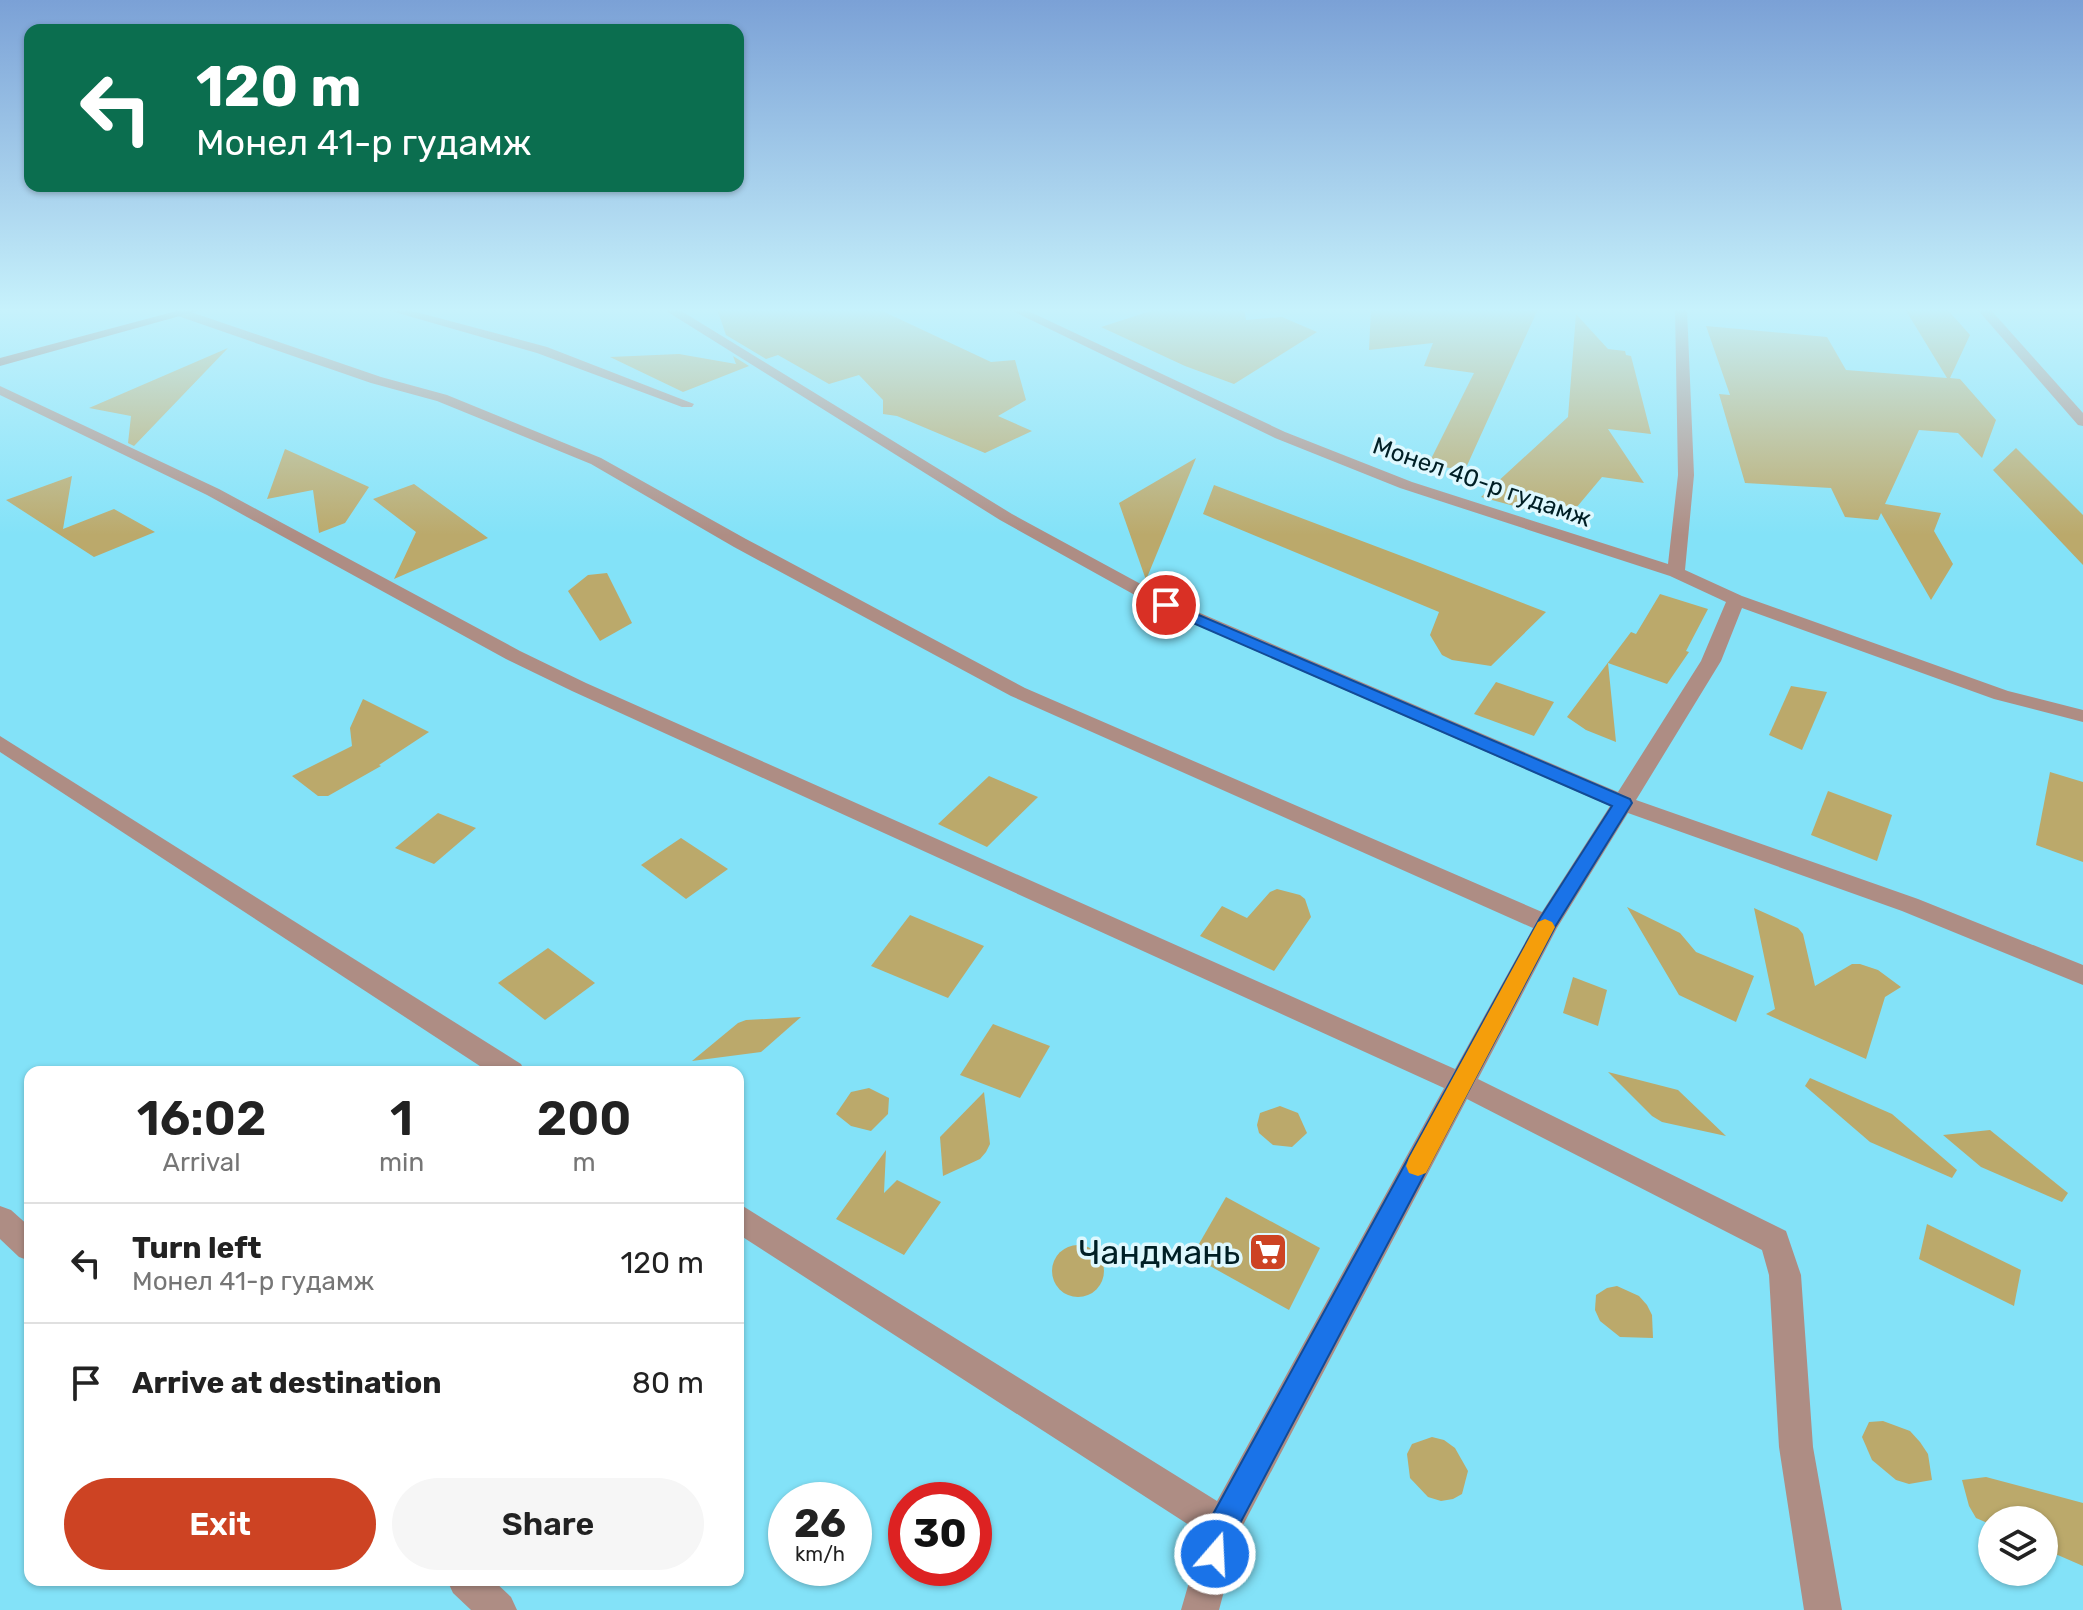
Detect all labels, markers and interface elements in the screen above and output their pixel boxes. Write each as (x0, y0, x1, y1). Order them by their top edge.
text: 120 m (196, 54, 362, 120)
icon: left (64, 56, 168, 160)
text: Монел 41-р гудамж (196, 121, 532, 164)
street label: Монел 40-р гудамж (1369, 431, 1595, 533)
pin (1132, 571, 1200, 639)
icon: arrive (1144, 583, 1188, 627)
text: 16:02 (137, 1090, 266, 1147)
text: 1 (390, 1090, 413, 1147)
text: 200 (537, 1090, 631, 1147)
text: Arrival (162, 1147, 241, 1178)
text: min (379, 1147, 424, 1178)
text: m (573, 1147, 596, 1178)
text: Turn left (132, 1230, 262, 1266)
supermarket icon: Чандмань (1247, 1231, 1289, 1273)
place label: Чандмань (1078, 1232, 1240, 1273)
icon: left (64, 1241, 108, 1285)
text: 120 m (620, 1245, 704, 1281)
text: Монел 41-р гудамж (132, 1266, 374, 1297)
icon: arrive (64, 1361, 108, 1405)
text: Arrive at destination (132, 1365, 442, 1401)
text: 80 m (632, 1365, 704, 1401)
button: Exit (64, 1478, 376, 1570)
button: Share (392, 1478, 704, 1570)
speed limit sign: 30 (888, 1482, 992, 1586)
text: 26 (794, 1500, 846, 1547)
map controls (1978, 1506, 2058, 1586)
button: layers (1978, 1506, 2058, 1586)
position arrow (1173, 1512, 1257, 1596)
text: km/h (795, 1542, 845, 1566)

